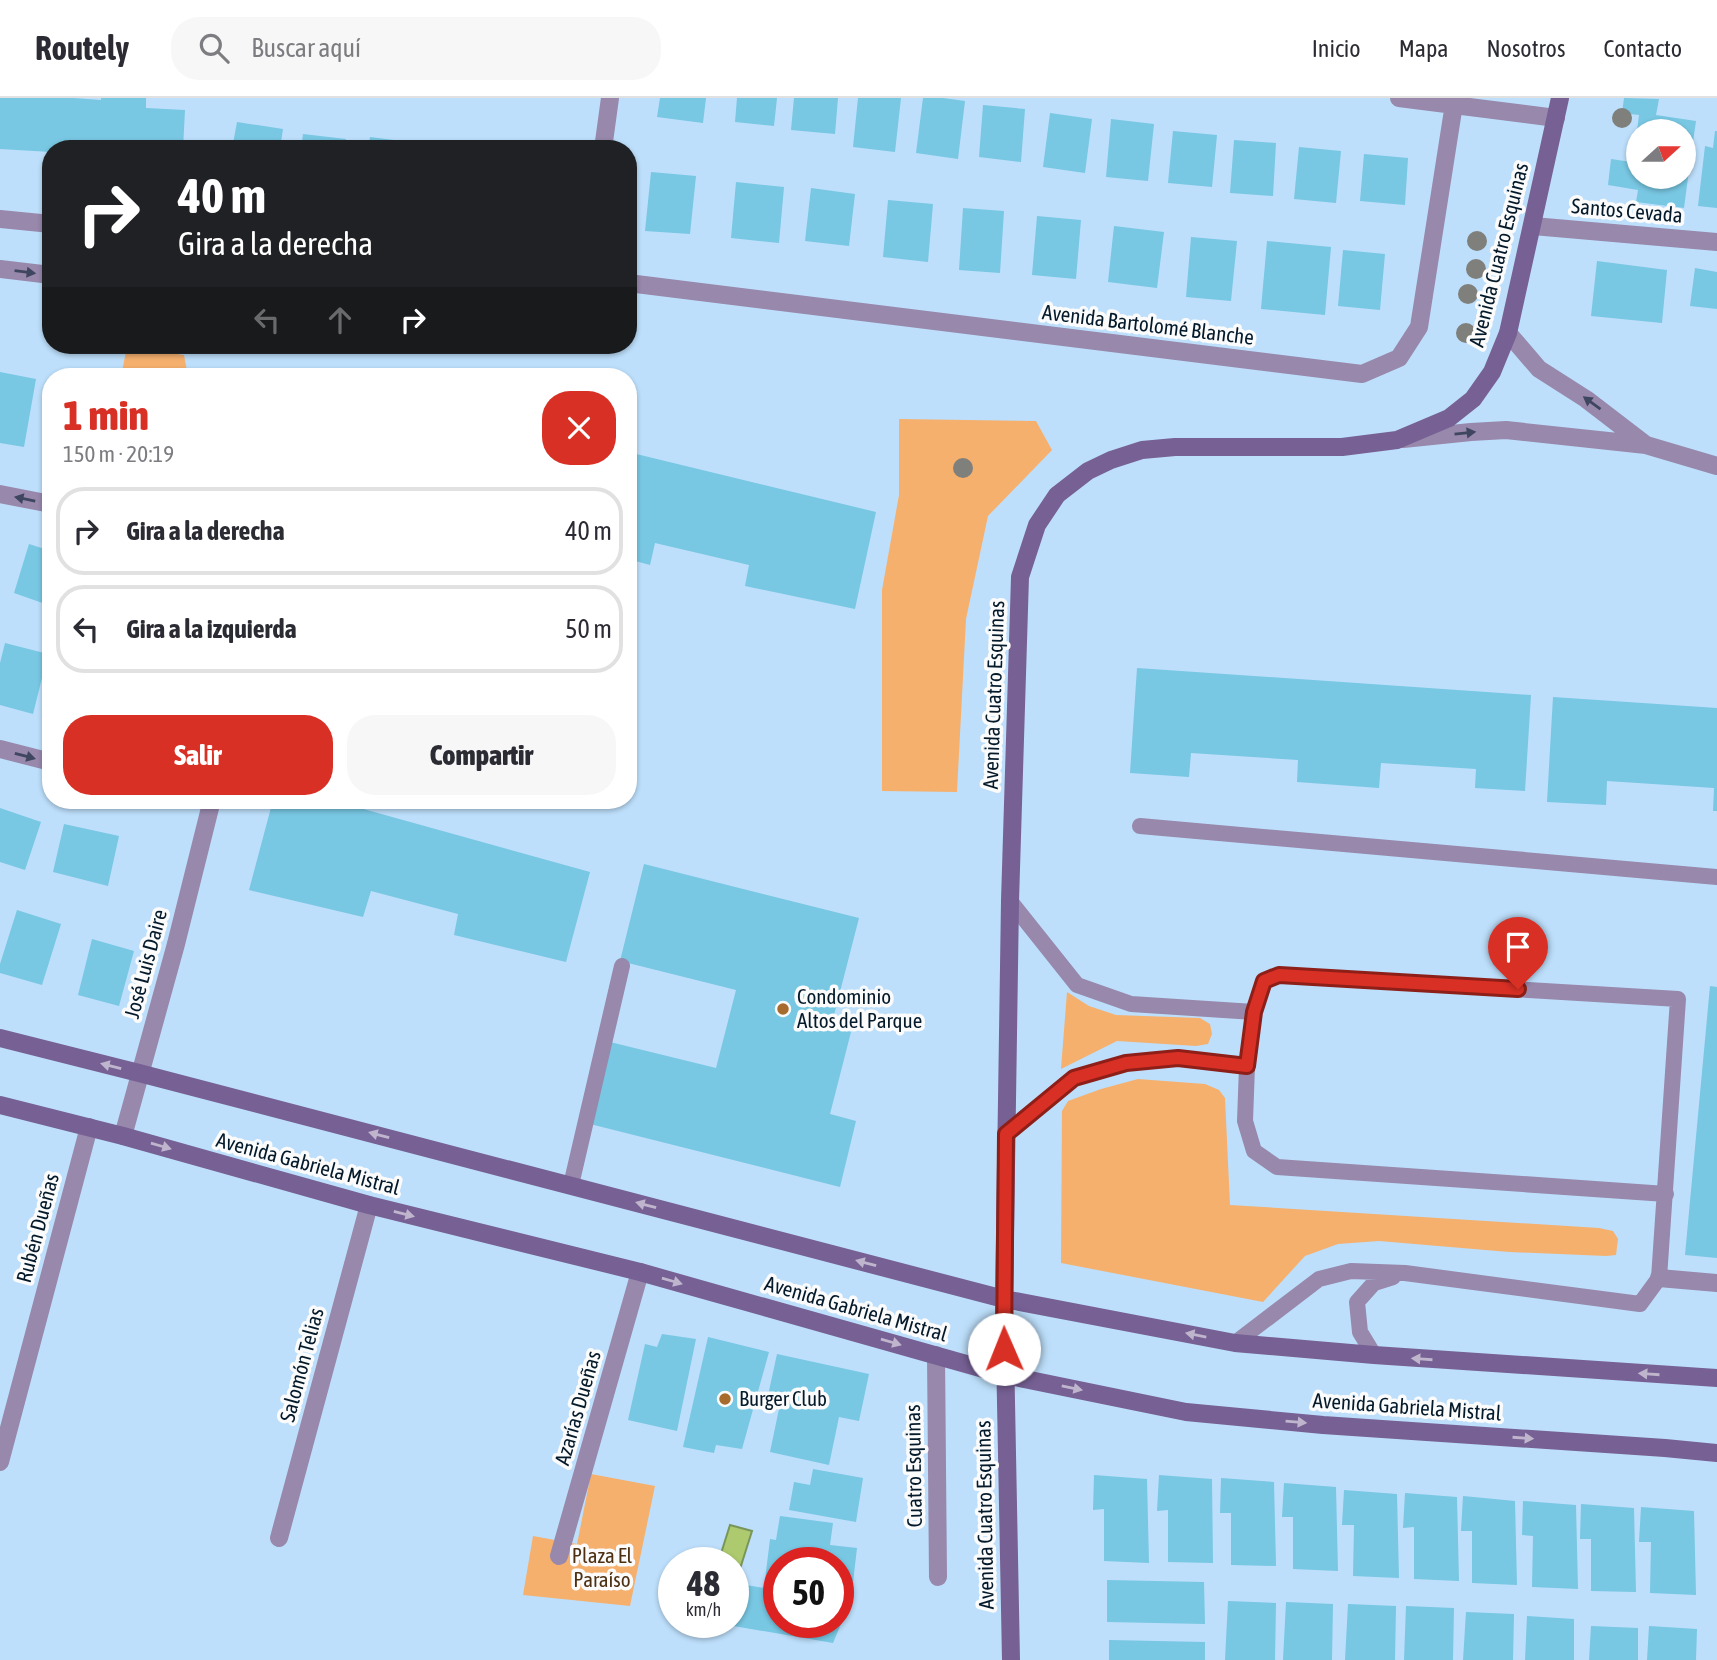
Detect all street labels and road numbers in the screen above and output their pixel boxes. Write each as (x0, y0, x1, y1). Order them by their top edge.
street label: Avenida Cuatro Esquinas (1464, 160, 1533, 349)
street label: Santos Cevada (1571, 193, 1684, 227)
street label: Avenida Bartolomé Blanche (1041, 299, 1255, 349)
street label: Avenida Cuatro Esquinas (978, 600, 1008, 790)
street label: José Luis Daire (119, 907, 171, 1021)
street label: Avenida Gabriela Mistral (214, 1127, 403, 1199)
street label: Rubén Dueñas (11, 1171, 63, 1285)
street label: Avenida Gabriela Mistral (762, 1270, 951, 1346)
street label: Salomón Telias (274, 1305, 328, 1424)
street label: Azarías Dueñas (549, 1348, 605, 1468)
street label: Avenida Gabriela Mistral (1312, 1387, 1503, 1425)
street label: Cuatro Esquinas (900, 1404, 926, 1528)
street label: Avenida Cuatro Esquinas (970, 1420, 998, 1610)

